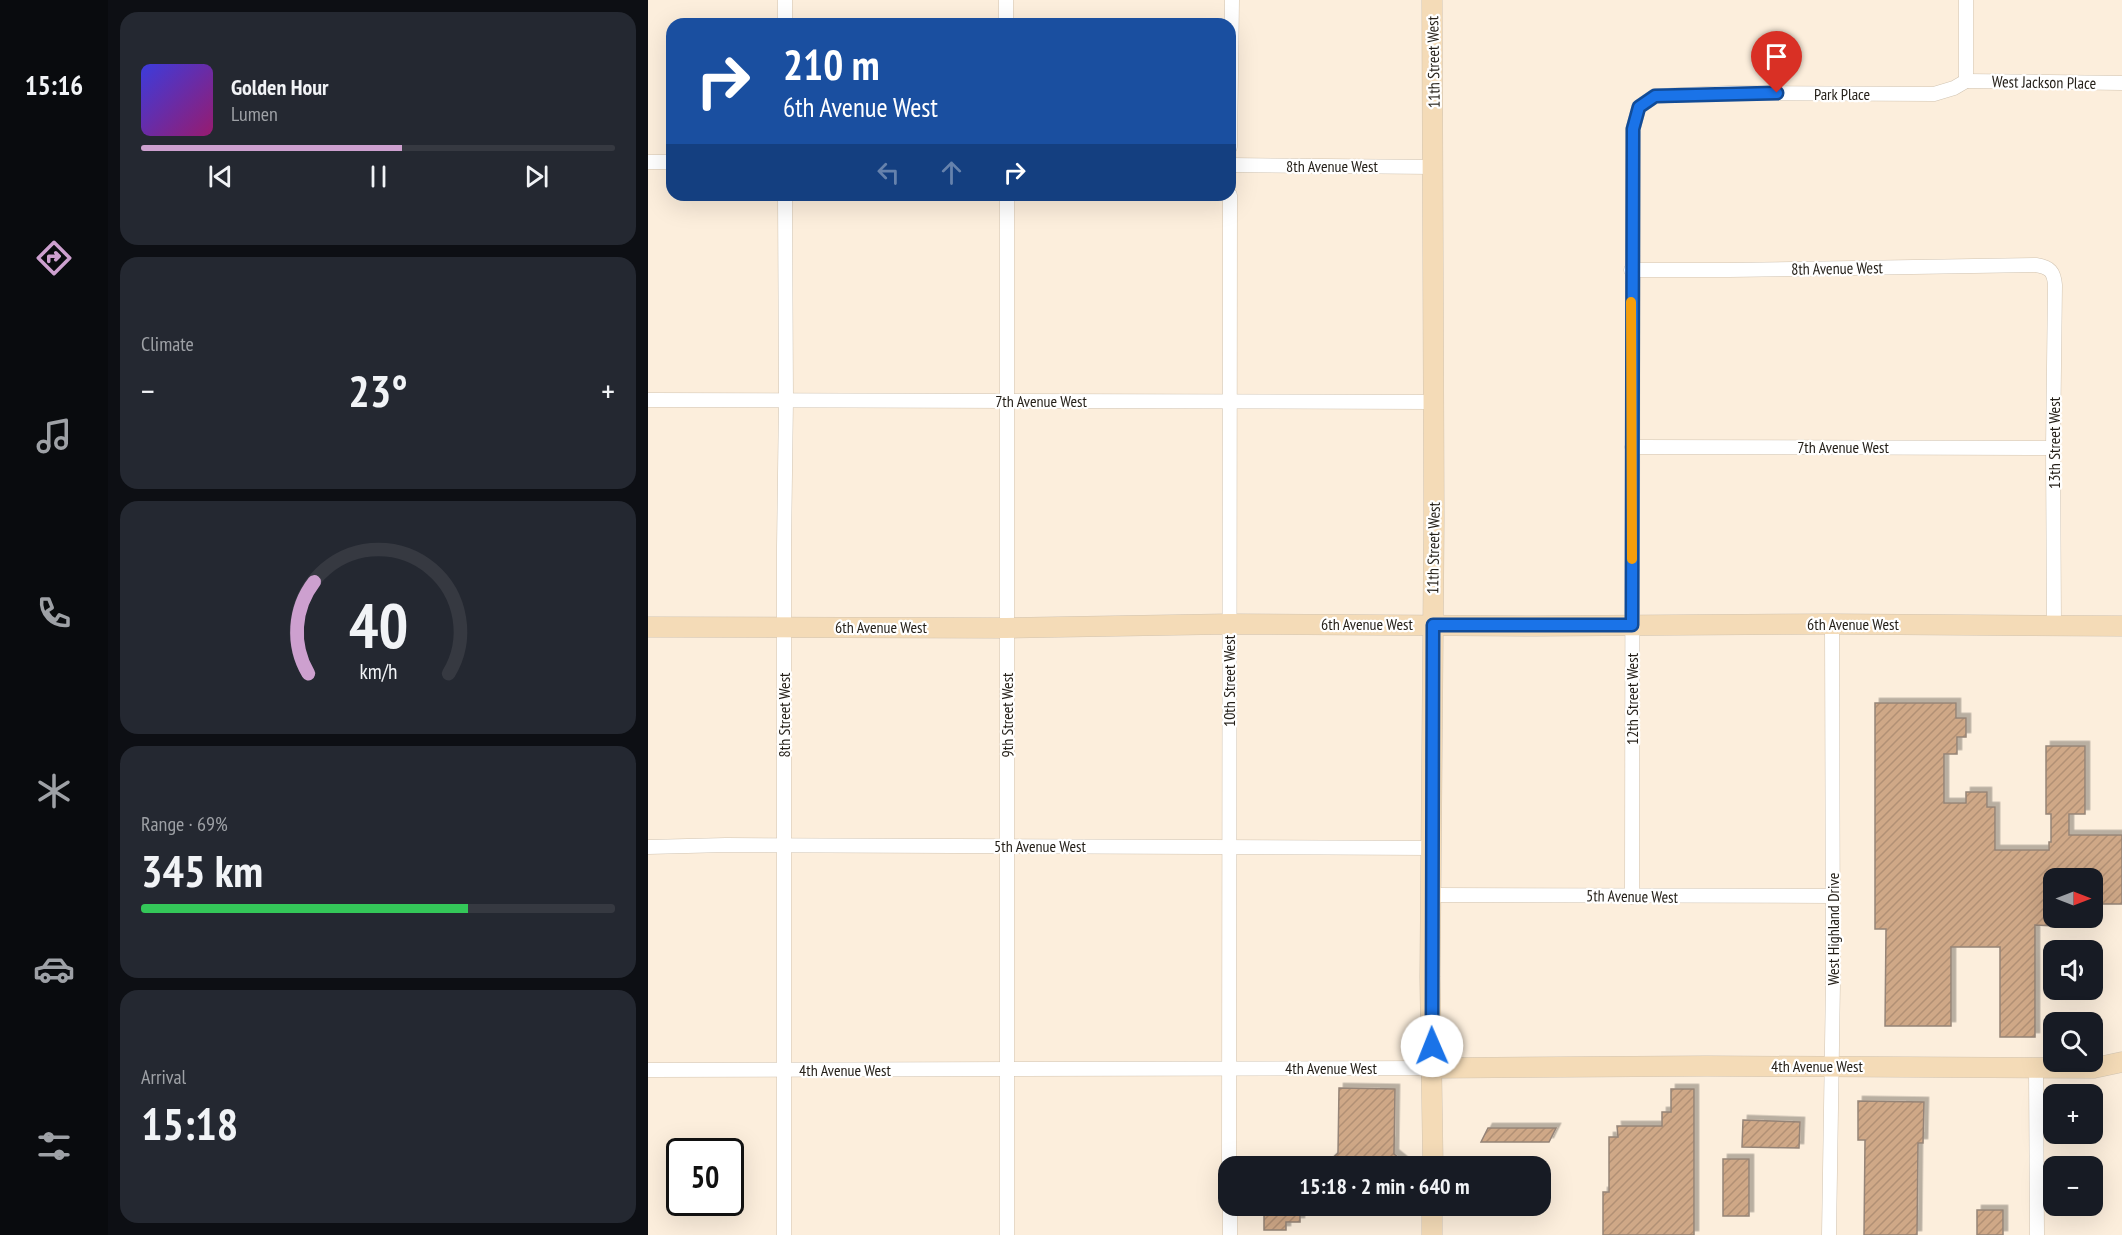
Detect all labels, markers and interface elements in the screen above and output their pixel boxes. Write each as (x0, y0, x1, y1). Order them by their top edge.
street label: 11th Street West (1422, 15, 1444, 108)
pin (1751, 31, 1802, 93)
text: 210 m (783, 37, 880, 92)
icon: arrive (1760, 40, 1793, 73)
icon: right (684, 42, 762, 120)
text: 15:16 (25, 68, 83, 102)
street label: West Jackson Place (1992, 71, 2096, 93)
text: Golden Hour (231, 73, 329, 101)
street label: Park Place (1814, 84, 1870, 104)
text: 6th Avenue West (783, 90, 938, 124)
text: Lumen (231, 101, 278, 127)
icon: left (872, 156, 905, 189)
icon: ahead (935, 156, 968, 189)
icon: right (998, 156, 1031, 189)
street label: 8th Avenue West (1286, 156, 1378, 176)
icon: previous (204, 160, 237, 193)
icon: pause (362, 160, 395, 193)
icon: next (520, 160, 553, 193)
icon: directions (33, 237, 75, 279)
street label: 8th Avenue West (1791, 257, 1884, 279)
text: Climate (141, 331, 194, 357)
text: 23° (348, 361, 408, 419)
text: − (141, 369, 155, 412)
text: + (601, 369, 615, 412)
street label: 7th Avenue West (995, 391, 1087, 411)
street label: 13th Street West (2044, 396, 2064, 489)
icon: music (33, 415, 75, 457)
street label: 7th Avenue West (1797, 437, 1889, 457)
street label: 11th Street West (1422, 501, 1444, 594)
text: 40 (348, 585, 408, 666)
icon: phone (33, 592, 75, 634)
street label: 6th Avenue West (1321, 614, 1413, 634)
street label: 6th Avenue West (1807, 614, 1899, 634)
street label: 6th Avenue West (835, 617, 927, 637)
street label: 10th Street West (1219, 634, 1239, 727)
street label: 12th Street West (1622, 652, 1642, 745)
text: km/h (359, 658, 397, 686)
street label: 8th Street West (774, 672, 794, 757)
street label: 9th Street West (997, 672, 1017, 757)
icon: climate (33, 770, 75, 812)
text: Range · 69% (141, 811, 228, 837)
street label: 5th Avenue West (994, 836, 1086, 856)
text: 345 km (141, 841, 263, 899)
north arrow (2043, 868, 2103, 928)
map controls (2043, 868, 2103, 1216)
street label: West Highland Drive (1823, 873, 1843, 985)
street label: 5th Avenue West (1586, 885, 1679, 907)
button: sound (2043, 940, 2103, 1000)
icon: car (33, 948, 75, 990)
button: search (2043, 1012, 2103, 1072)
position arrow (1400, 1014, 1464, 1078)
street label: 4th Avenue West (1771, 1056, 1863, 1076)
street label: 4th Avenue West (1285, 1058, 1377, 1078)
street label: 4th Avenue West (799, 1060, 891, 1080)
text: Arrival (141, 1064, 186, 1090)
button: + (2043, 1084, 2103, 1144)
text: 15:18 (141, 1094, 238, 1152)
icon: filters (33, 1125, 75, 1167)
speed limit sign: 50 (666, 1138, 744, 1216)
button: − (2043, 1156, 2103, 1216)
text: 15:18 · 2 min · 640 m (1299, 1172, 1470, 1200)

